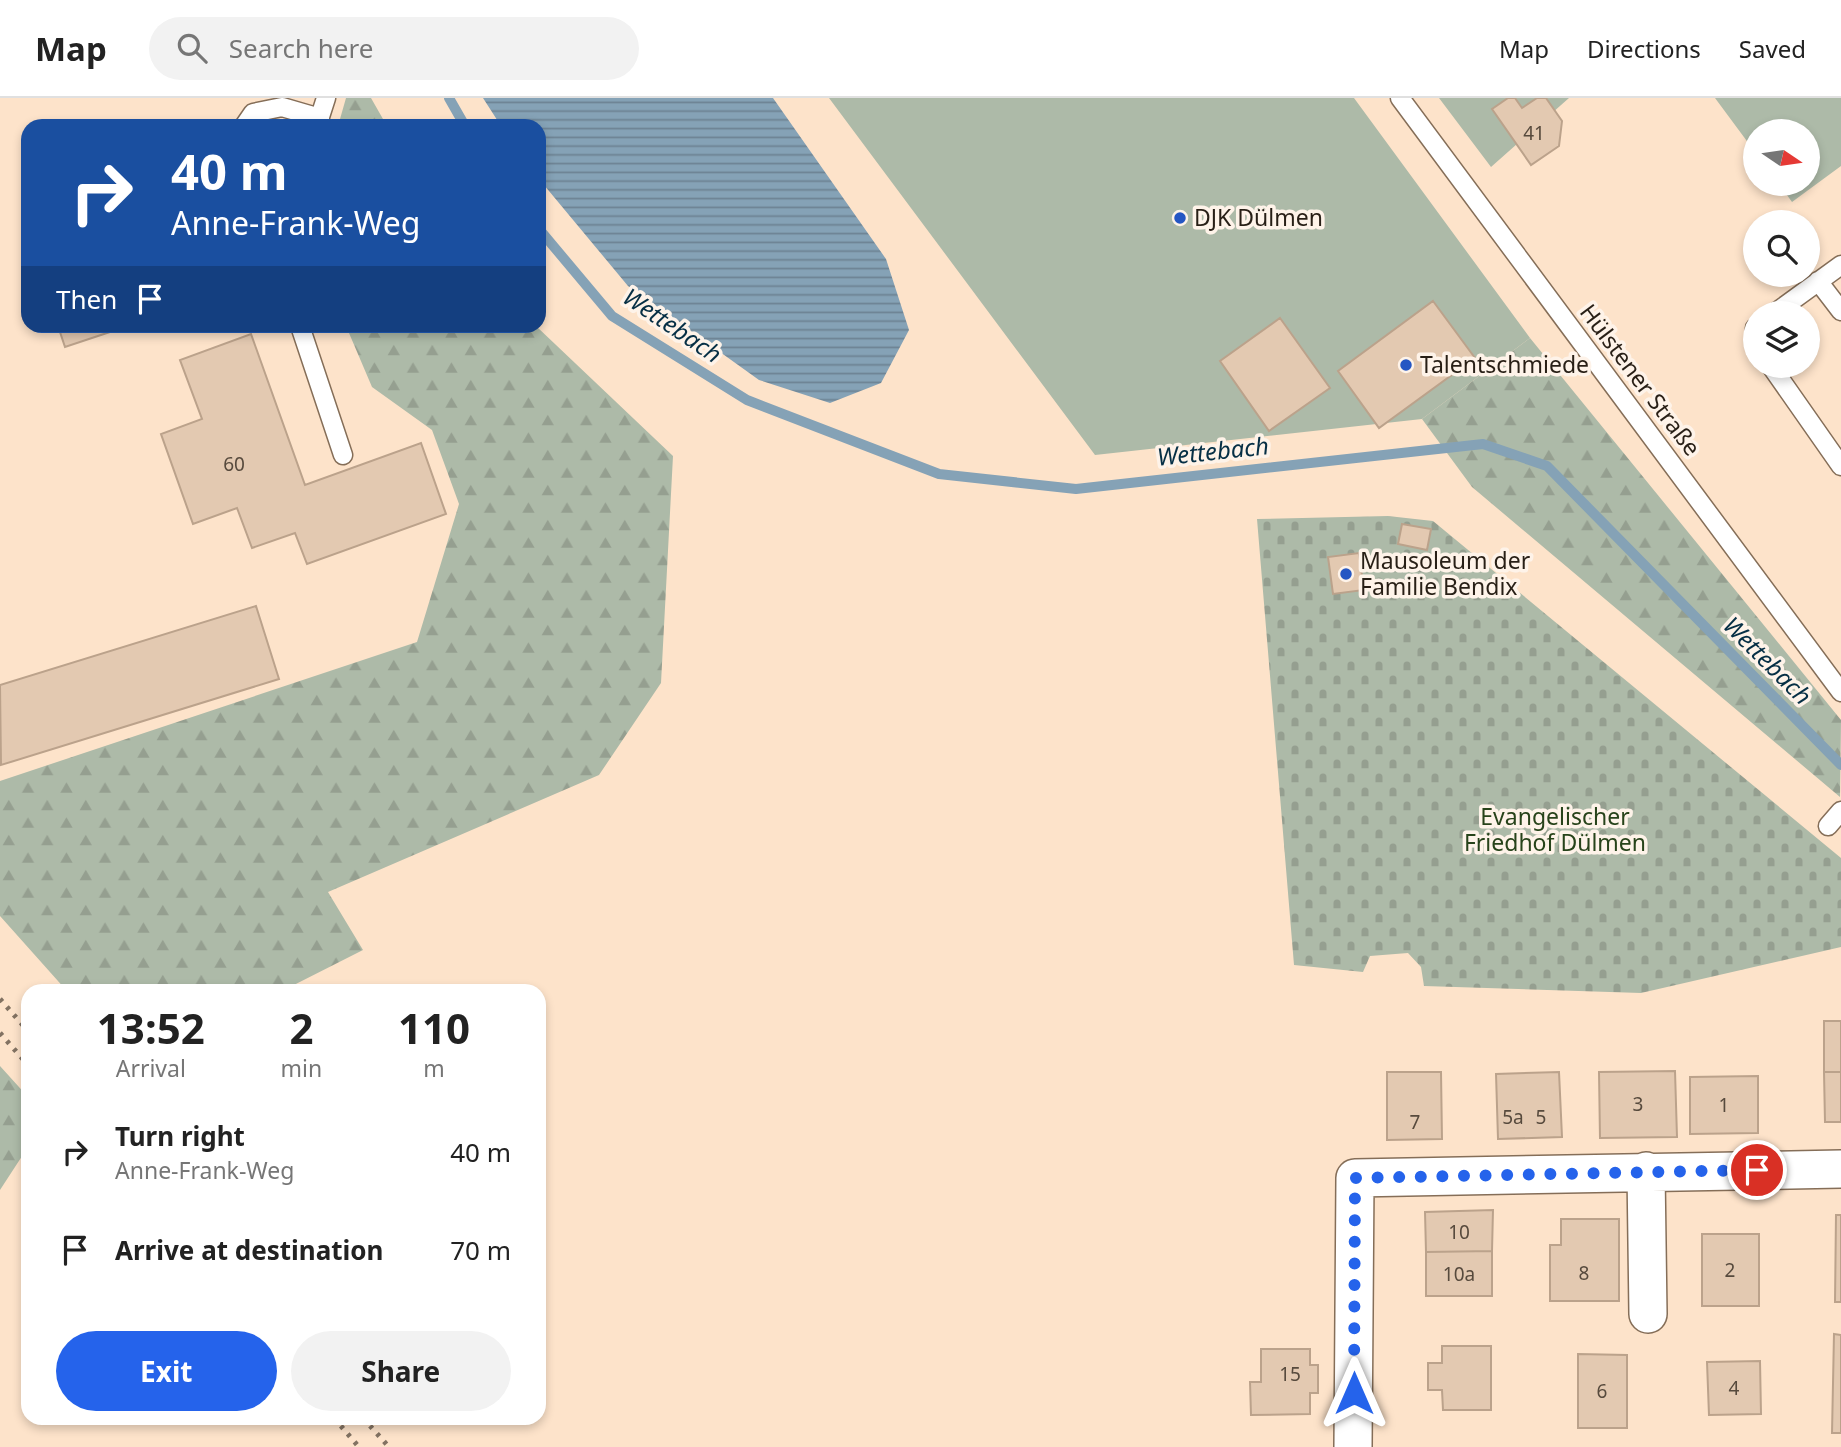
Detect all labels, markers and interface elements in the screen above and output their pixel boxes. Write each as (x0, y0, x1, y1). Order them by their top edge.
search box (149, 17, 639, 80)
text: Map (35, 26, 107, 71)
icon: search (173, 29, 211, 67)
text: Search here (229, 30, 373, 66)
text: Map (1499, 32, 1549, 65)
text: Directions (1587, 32, 1701, 65)
text: Saved (1739, 32, 1806, 65)
north arrow (1743, 119, 1820, 196)
map controls (1743, 119, 1820, 378)
house number: 41 (1523, 120, 1545, 146)
text: 40 m (171, 138, 288, 204)
icon: right (56, 147, 147, 238)
text: Anne-Frank-Weg (171, 201, 421, 244)
place label: DJK Dülmen (1194, 201, 1323, 233)
marker: DJK Dülmen (1172, 210, 1188, 226)
button: search (1743, 210, 1820, 287)
icon: arrive (131, 280, 169, 318)
water label: Wettebach (617, 280, 729, 370)
text: Then (56, 281, 117, 317)
street label: Hülstener Straße (1573, 297, 1708, 462)
button: layers (1743, 301, 1820, 378)
place label: Talentschmiede (1420, 348, 1589, 380)
marker: Talentschmiede (1398, 357, 1414, 373)
water label: Wettebach (1155, 428, 1270, 473)
house number: 60 (223, 451, 245, 477)
place label: Mausoleum der Familie Bendix (1360, 544, 1531, 602)
marker: Mausoleum der Familie Bendix (1338, 566, 1354, 582)
water label: Wettebach (1717, 609, 1819, 711)
park label: Evangelischer Friedhof Dülmen (1464, 800, 1646, 858)
text: 13:52 (97, 999, 205, 1056)
text: 2 (289, 999, 313, 1056)
text: 110 (398, 999, 470, 1056)
text: Arrival (116, 1052, 186, 1084)
text: min (281, 1052, 322, 1084)
text: m (423, 1052, 445, 1084)
house number: 3 (1633, 1091, 1643, 1117)
house number: 1 (1719, 1092, 1729, 1118)
house number: 5a (1502, 1104, 1524, 1130)
house number: 5 (1536, 1104, 1546, 1130)
house number: 7 (1410, 1109, 1420, 1135)
text: Turn right (115, 1118, 245, 1154)
icon: right (56, 1133, 94, 1171)
text: 40 m (450, 1134, 511, 1170)
pin (1727, 1140, 1787, 1200)
icon: arrive (1738, 1151, 1776, 1189)
text: Anne-Frank-Weg (115, 1154, 294, 1186)
house number: 10 (1448, 1219, 1470, 1245)
icon: arrive (56, 1231, 94, 1269)
text: Arrive at destination (115, 1232, 384, 1268)
text: 70 m (450, 1232, 511, 1268)
house number: 2 (1725, 1257, 1735, 1283)
house number: 8 (1579, 1260, 1589, 1286)
house number: 10a (1443, 1261, 1475, 1287)
button: Exit (56, 1331, 277, 1411)
button: Share (291, 1331, 511, 1411)
position arrow (1317, 1356, 1391, 1430)
house number: 15 (1279, 1361, 1301, 1387)
house number: 4 (1729, 1375, 1740, 1401)
house number: 6 (1597, 1378, 1607, 1404)

